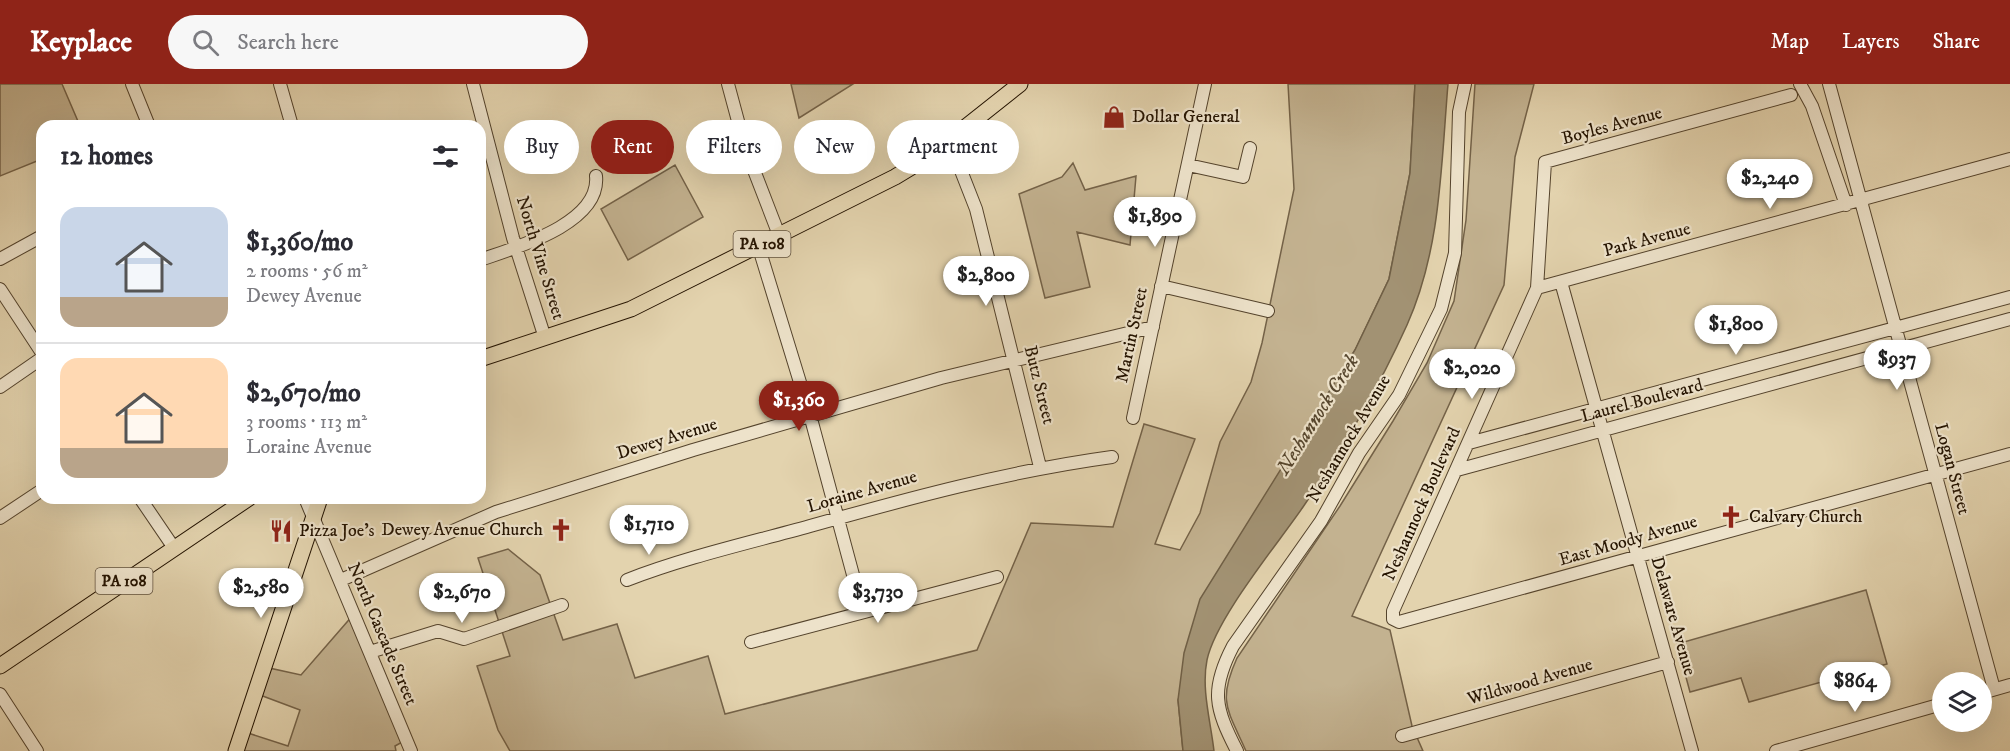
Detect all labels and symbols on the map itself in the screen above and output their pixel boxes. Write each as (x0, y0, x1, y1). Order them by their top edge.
street label: Boyles Avenue (1559, 102, 1665, 150)
shop icon: Dollar General (1101, 104, 1127, 130)
place label: Dollar General (1132, 106, 1240, 128)
pin: $2,240 (1721, 159, 1819, 210)
street label: North Vine Street (511, 194, 569, 323)
pin: $1,890 (1106, 197, 1204, 248)
street label: Park Avenue (1601, 218, 1693, 262)
road number: PA 108 (734, 231, 790, 257)
pin: $2,800 (937, 256, 1035, 307)
street label: Martin Street (1111, 285, 1153, 385)
pin: $1,800 (1687, 305, 1785, 356)
pin: $937 (1861, 340, 1933, 391)
street label: Butz Street (1019, 343, 1059, 427)
pin: $2,020 (1423, 349, 1521, 400)
water label: Neshannock Creek (1271, 350, 1365, 481)
street label: Neshannock Avenue (1302, 371, 1396, 507)
street label: Laurel Boulevard (1579, 374, 1705, 428)
pin: $1,360 (750, 381, 848, 432)
street label: Dewey Avenue (614, 413, 720, 465)
street label: Logan Street (1929, 421, 1975, 517)
street label: Neshannock Boulevard (1378, 424, 1466, 584)
street label: Loraine Avenue (805, 466, 919, 518)
church icon: Calvary Church (1718, 504, 1744, 530)
pin: $1,710 (600, 505, 698, 556)
place label: Calvary Church (1749, 506, 1863, 528)
street label: East Moody Avenue (1556, 511, 1700, 571)
church icon: Dewey Avenue Church (548, 517, 574, 543)
restaurant icon: Pizza Joe's (268, 518, 294, 544)
place label: Dewey Avenue Church (381, 519, 544, 541)
place label: Pizza Joe's (299, 520, 375, 542)
street label: Delaware Avenue (1645, 554, 1701, 678)
street label: North Cascade Street (342, 559, 422, 709)
road number: PA 108 (96, 568, 152, 594)
pin: $2,580 (212, 568, 310, 619)
pin: $2,670 (413, 573, 511, 624)
pin: $3,730 (829, 573, 927, 624)
street label: Wildwood Avenue (1464, 654, 1595, 711)
pin: $864 (1819, 662, 1891, 713)

